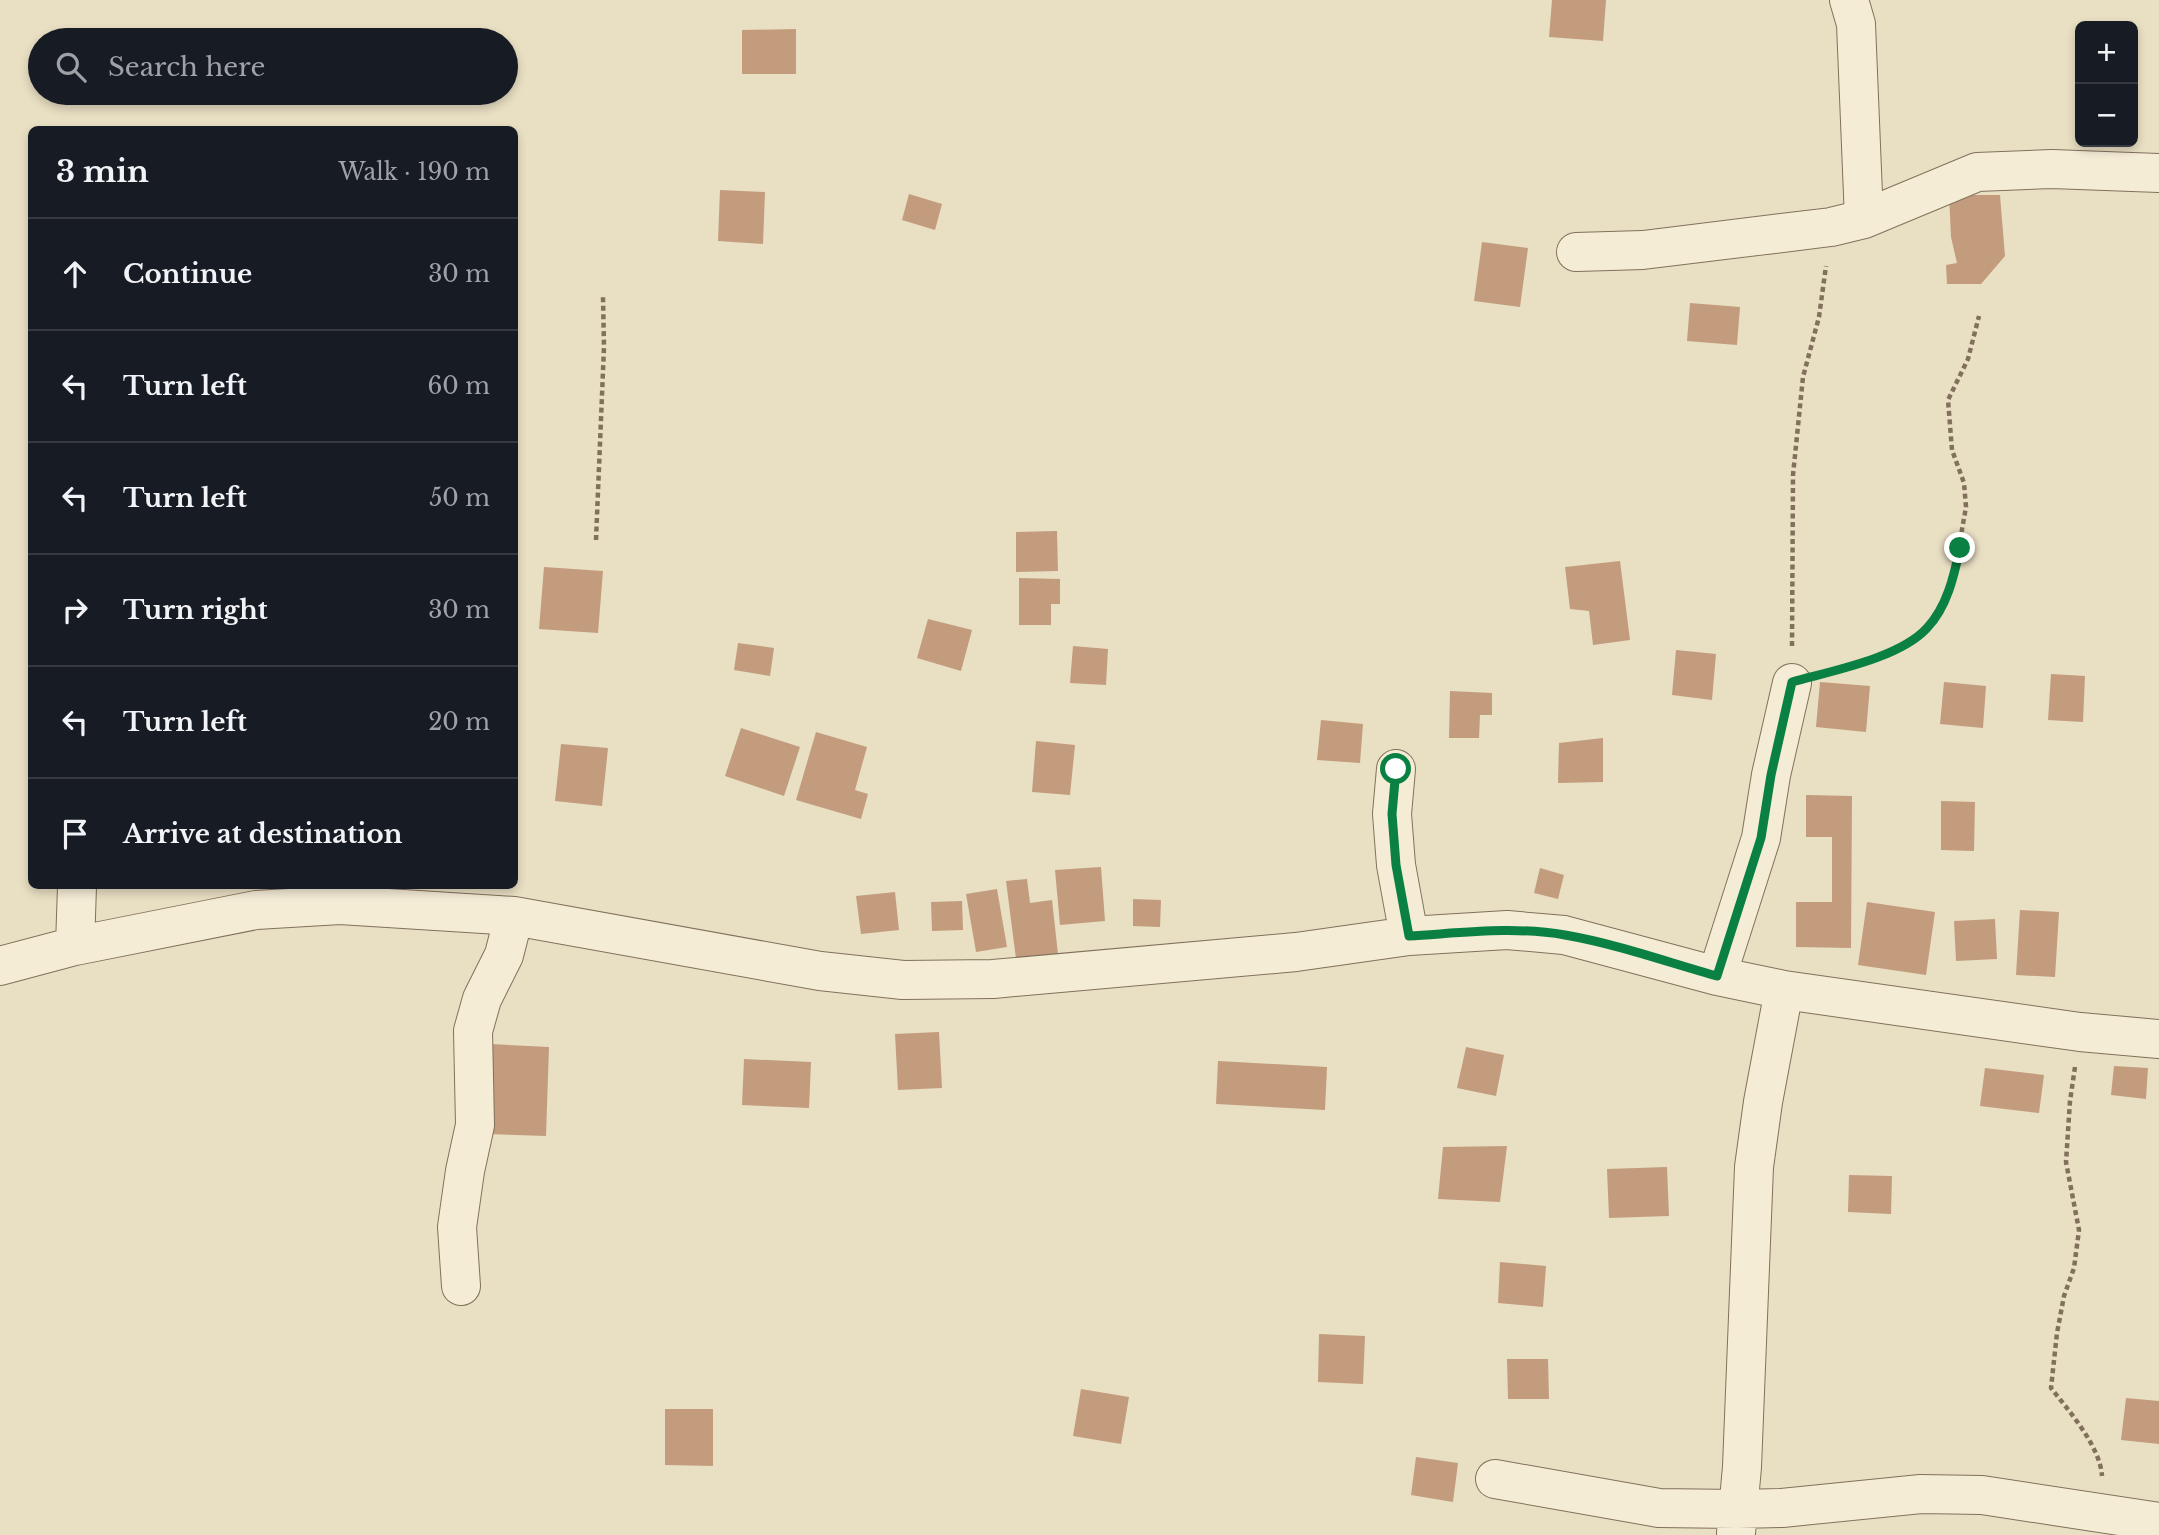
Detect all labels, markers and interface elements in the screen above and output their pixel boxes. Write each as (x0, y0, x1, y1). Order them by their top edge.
map controls (2075, 21, 2138, 147)
button: + (2075, 21, 2138, 84)
search box (28, 28, 518, 105)
icon: search (52, 48, 90, 86)
text: Search here (108, 51, 265, 83)
button: − (2075, 84, 2138, 147)
text: 3 min (56, 153, 149, 190)
text: Walk · 190 m (338, 158, 490, 186)
icon: ahead (56, 255, 94, 293)
text: Continue (123, 258, 252, 290)
text: 30 m (428, 260, 490, 288)
icon: left (56, 367, 94, 405)
text: Turn left (123, 370, 247, 402)
text: 60 m (428, 372, 490, 400)
icon: left (56, 479, 94, 517)
text: Turn left (123, 482, 247, 514)
text: 50 m (429, 484, 490, 512)
route end (1944, 532, 1975, 563)
icon: right (56, 591, 94, 629)
text: Turn right (123, 594, 268, 626)
text: 30 m (428, 596, 490, 624)
icon: left (56, 703, 94, 741)
text: Turn left (123, 706, 247, 738)
text: 20 m (428, 708, 490, 736)
route start (1380, 753, 1411, 784)
icon: arrive (56, 815, 94, 853)
text: Arrive at destination (123, 818, 403, 850)

